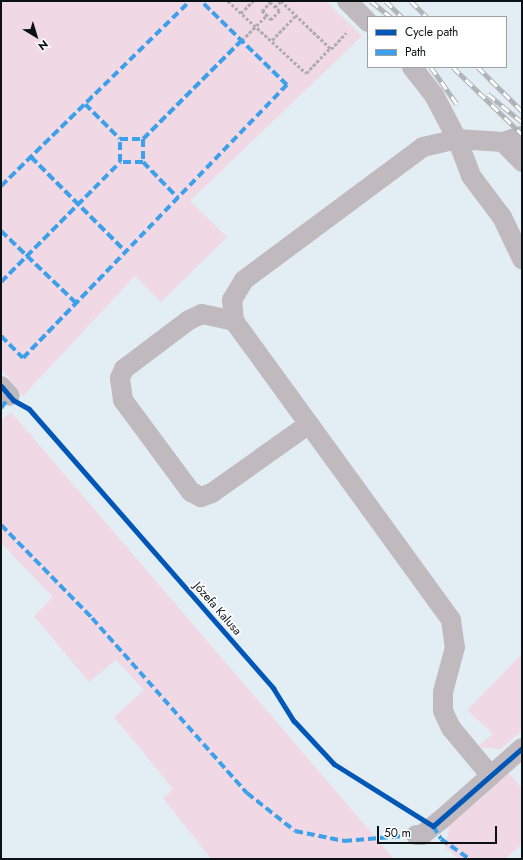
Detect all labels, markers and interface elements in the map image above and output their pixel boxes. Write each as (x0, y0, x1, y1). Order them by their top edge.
north arrow (16, 16, 56, 56)
legend (367, 16, 507, 68)
text: Cycle path (405, 23, 458, 41)
text: N (35, 36, 52, 54)
text: Path (405, 43, 426, 61)
street label: Józefa Kalusa (190, 579, 244, 639)
scale bar (379, 818, 499, 844)
text: 50 m (384, 824, 411, 842)

